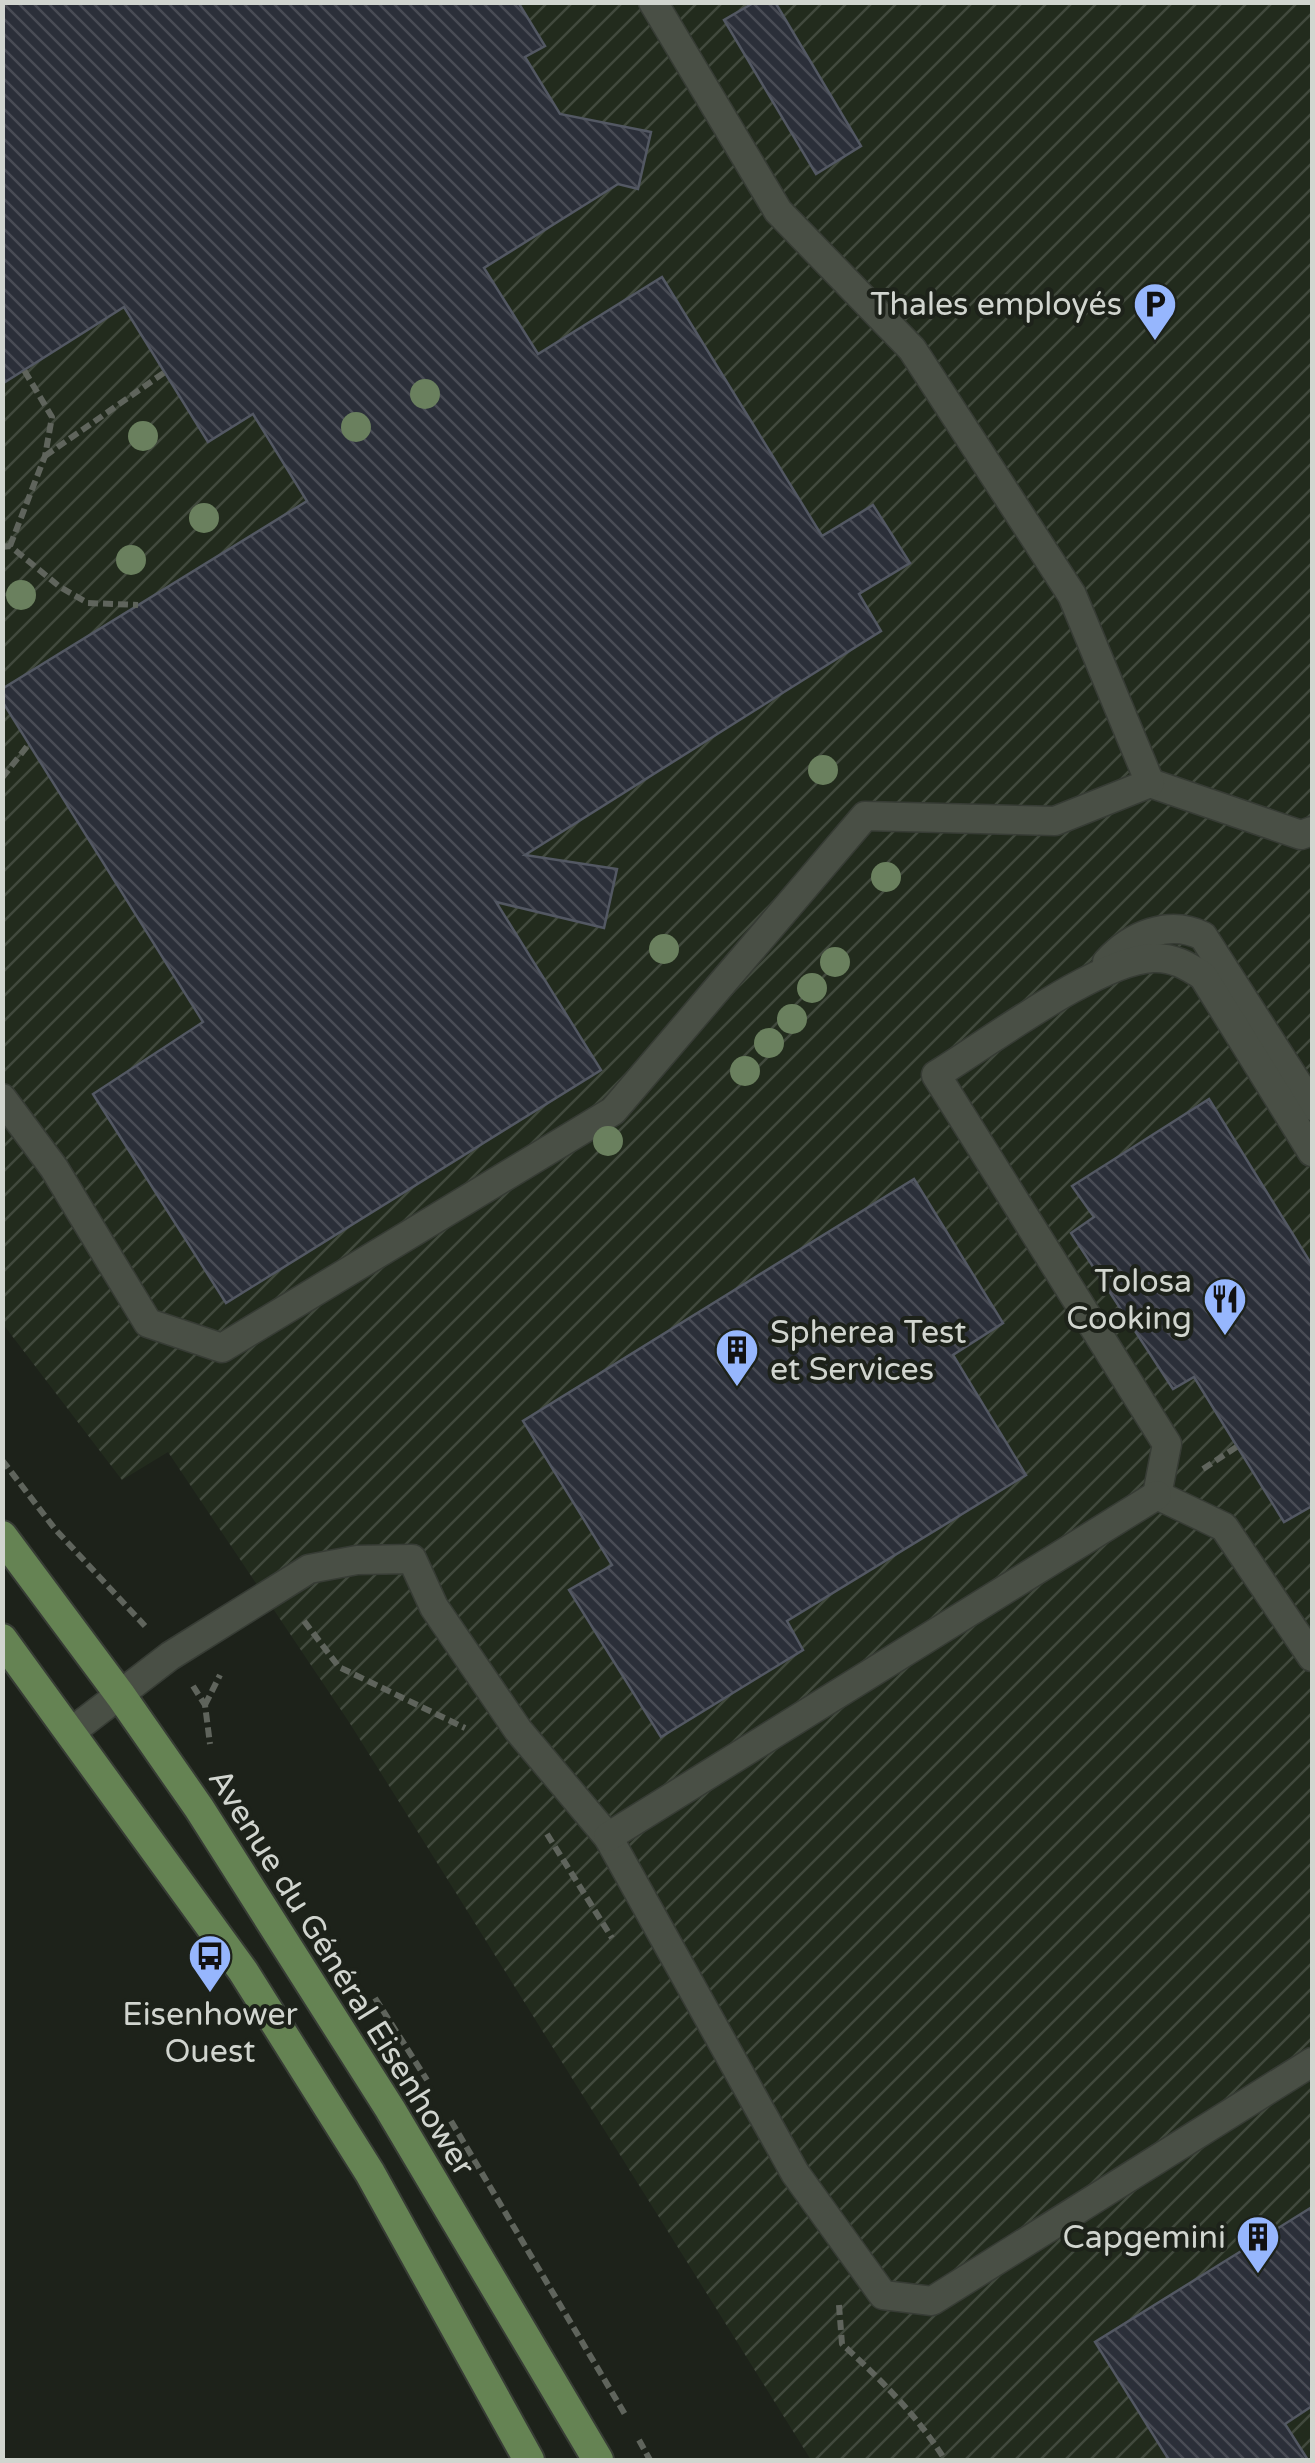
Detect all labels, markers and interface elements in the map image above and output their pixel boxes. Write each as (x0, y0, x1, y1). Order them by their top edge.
parking icon: Thales employés (1132, 281, 1178, 342)
place label: Thales employés (870, 286, 1122, 324)
place label: Tolosa Cooking (1066, 1263, 1192, 1338)
restaurant icon: Tolosa Cooking (1202, 1276, 1248, 1337)
place label: Spherea Test et Services (770, 1314, 966, 1389)
building icon: Spherea Test et Services (714, 1327, 760, 1388)
street label: Avenue du Général Eisenhower (200, 1762, 483, 2184)
bus stop icon: Eisenhower Ouest (187, 1933, 233, 1994)
place label: Eisenhower Ouest (122, 1996, 299, 2071)
building icon: Capgemini (1235, 2214, 1281, 2275)
place label: Capgemini (1062, 2219, 1226, 2257)

